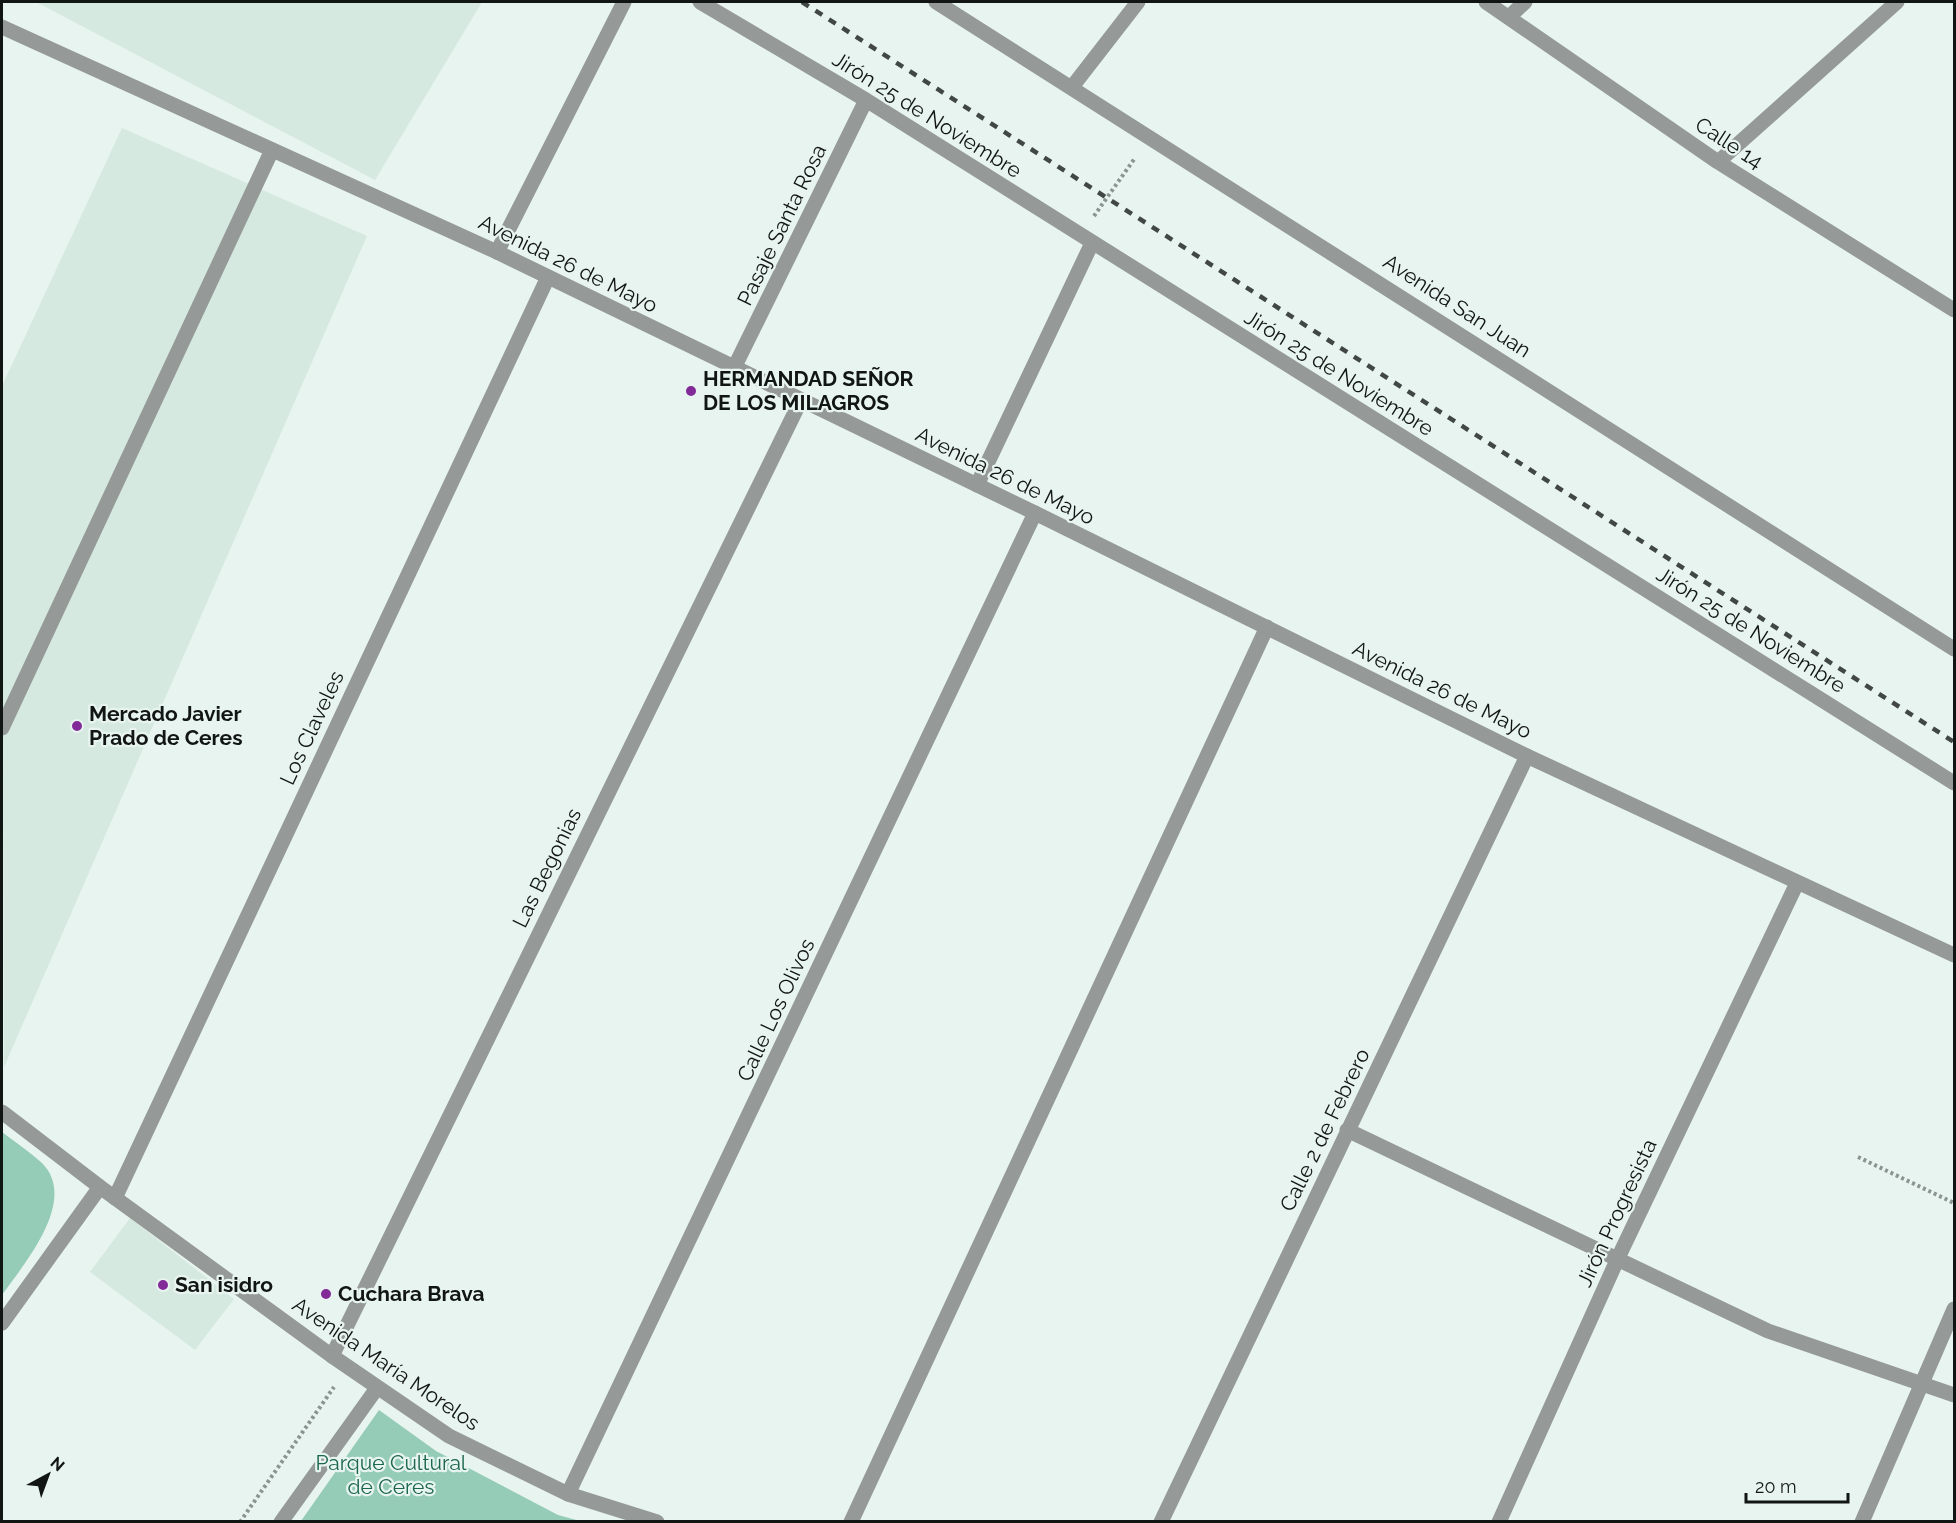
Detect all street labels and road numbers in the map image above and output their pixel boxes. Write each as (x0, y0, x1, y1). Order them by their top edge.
street label: Jirón 25 de Noviembre (828, 46, 1026, 183)
street label: Calle 14 (1691, 112, 1768, 174)
street label: Pasaje Santa Rosa (732, 140, 831, 309)
street label: Avenida 26 de Mayo (475, 209, 662, 318)
street label: Avenida San Juan (1379, 249, 1536, 363)
street label: Jirón 25 de Noviembre (1240, 304, 1438, 441)
street label: Avenida 26 de Mayo (912, 421, 1099, 530)
street label: Jirón 25 de Noviembre (1652, 561, 1850, 698)
street label: Avenida 26 de Mayo (1349, 635, 1536, 744)
street label: Los Claveles (274, 667, 349, 789)
street label: Las Begonias (507, 804, 586, 931)
street label: Calle Los Olivos (732, 935, 820, 1085)
street label: Calle 2 de Febrero (1274, 1044, 1375, 1215)
street label: Jirón Progresista (1571, 1135, 1662, 1291)
street label: Avenida María Morelos (288, 1292, 485, 1436)

